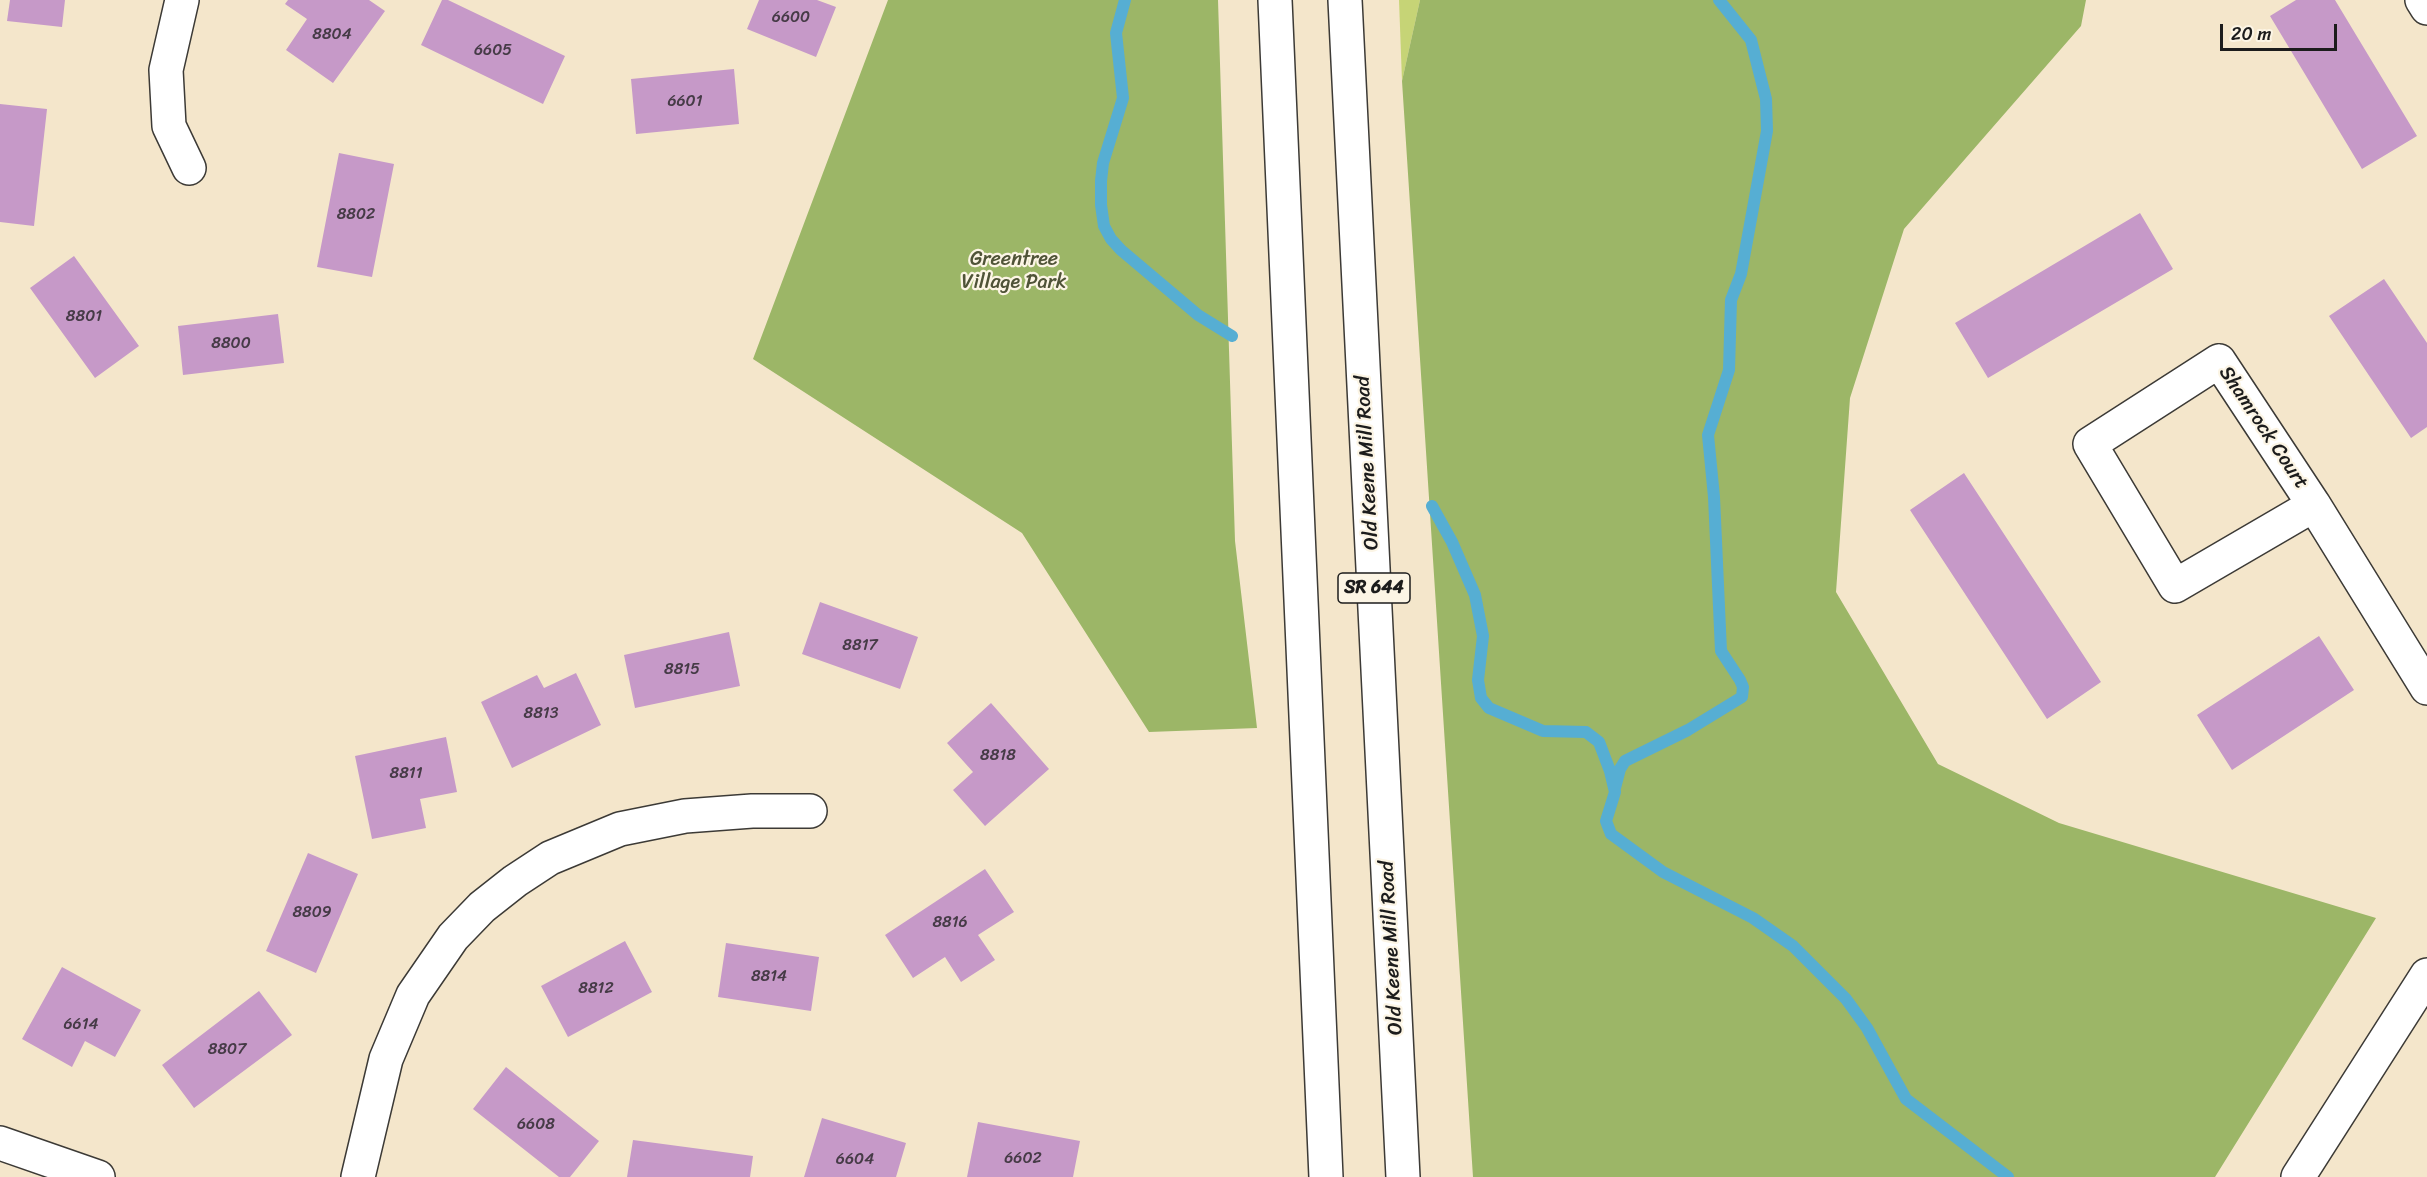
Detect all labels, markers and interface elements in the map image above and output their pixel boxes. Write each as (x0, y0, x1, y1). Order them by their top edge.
house number: 6600 (772, 8, 810, 28)
scale bar (2223, 12, 2340, 50)
text: 20 m (2231, 18, 2271, 50)
house number: 8804 (312, 25, 352, 45)
house number: 6605 (474, 41, 512, 61)
house number: 6601 (667, 92, 703, 112)
house number: 8802 (337, 205, 375, 225)
park label: Greentree Village Park (962, 248, 1066, 295)
house number: 8801 (66, 307, 102, 327)
house number: 8800 (211, 334, 251, 354)
street label: Shamrock Court (2213, 362, 2313, 494)
street label: Old Keene Mill Road (1351, 375, 1385, 551)
road number: SR 644 (1338, 573, 1410, 603)
house number: 8817 (842, 636, 878, 656)
house number: 8815 (664, 660, 700, 680)
house number: 8813 (524, 704, 558, 724)
house number: 8818 (980, 746, 1016, 766)
house number: 8811 (389, 764, 423, 784)
street label: Old Keene Mill Road (1375, 860, 1409, 1036)
house number: 8809 (292, 903, 332, 923)
house number: 8816 (932, 913, 968, 933)
house number: 8814 (751, 967, 787, 987)
house number: 8812 (578, 979, 614, 999)
house number: 6614 (63, 1015, 99, 1035)
house number: 8807 (208, 1040, 246, 1060)
house number: 6608 (517, 1115, 555, 1135)
house number: 6602 (1004, 1149, 1042, 1169)
house number: 6604 (836, 1150, 874, 1170)

